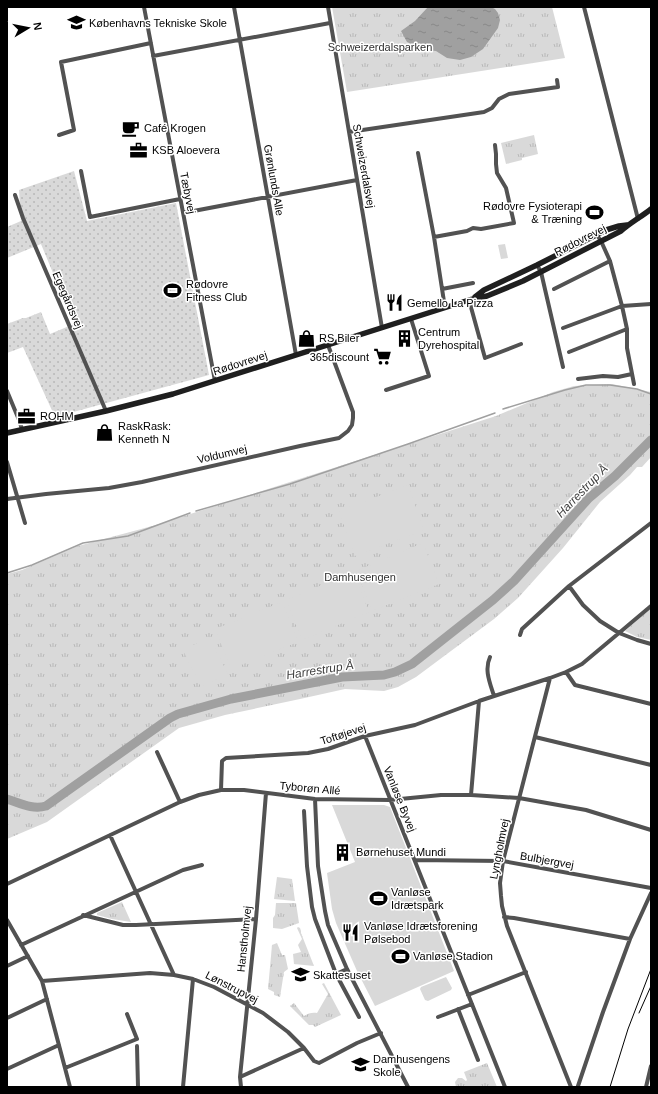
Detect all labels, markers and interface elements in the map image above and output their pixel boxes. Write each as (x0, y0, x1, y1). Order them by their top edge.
north arrow (8, 8, 48, 48)
school or university icon: Københavns Tekniske Skole (66, 13, 86, 33)
place label: Københavns Tekniske Skole (89, 17, 227, 29)
text: N (31, 21, 44, 31)
park label: Schweizerdalsparken (328, 41, 432, 53)
cafe icon: Café Krogen (121, 118, 141, 138)
place label: Café Krogen (144, 122, 206, 134)
street label: Schweizerdalsvej (351, 123, 377, 209)
office icon: KSB Aloevera (129, 140, 149, 160)
street label: Grønlunds Alle (262, 143, 286, 217)
place label: KSB Aloevera (152, 144, 221, 156)
street label: Tæbyvej (178, 171, 198, 215)
place label: Rødovre Fysioterapi & Træning (483, 200, 582, 225)
sports icon: Rødovre Fysioterapi & Træning (585, 202, 605, 222)
street label: Rødovrevej (552, 222, 608, 258)
street label: Egegårdsvej (51, 270, 85, 330)
place label: Rødovre Fitness Club (186, 278, 247, 303)
sports icon: Rødovre Fitness Club (163, 280, 183, 300)
restaurant icon: Gemello La Pizza (384, 293, 404, 313)
place label: Gemello La Pizza (407, 297, 494, 309)
place label: Centrum Dyrehospital (418, 326, 479, 351)
shop icon: RS Biler (296, 328, 316, 348)
building icon: Centrum Dyrehospital (395, 328, 415, 348)
place label: RS Biler (319, 332, 360, 344)
supermarket icon: 365discount (372, 347, 392, 367)
street label: Rødovrevej (211, 349, 269, 377)
place label: 365discount (310, 351, 369, 363)
office icon: ROHM (17, 406, 37, 426)
place label: ROHM (40, 410, 74, 422)
place label: RaskRask: Kenneth N (118, 420, 171, 445)
shop icon: RaskRask: Kenneth N (95, 422, 115, 442)
street label: Voldumvej (196, 442, 248, 466)
water label: Harrestrup Å (553, 461, 611, 520)
park label: Damhusengen (324, 571, 396, 583)
water label: Harrestrup Å (285, 657, 355, 682)
street label: Toftøjevej (319, 721, 367, 747)
street label: Vanløse Byvej (381, 765, 419, 833)
street label: Tyborøn Allé (279, 779, 341, 797)
street label: Lyngholmvej (487, 818, 511, 880)
building icon: Børnehuset Mundi (333, 842, 353, 862)
place label: Børnehuset Mundi (356, 846, 446, 858)
street label: Bulbjergvej (519, 849, 575, 871)
place label: Vanløse Idrætspark (391, 886, 444, 911)
sports icon: Vanløse Idrætspark (368, 888, 388, 908)
street label: Hanstholmvej (235, 905, 253, 973)
place label: Vanløse Idrætsforening Pølsebod (364, 920, 478, 945)
restaurant icon: Vanløse Idrætsforening Pølsebod (341, 922, 361, 942)
sports icon: Vanløse Stadion (390, 946, 410, 966)
place label: Vanløse Stadion (413, 950, 493, 962)
school or university icon: Skattesuset (290, 965, 310, 985)
street label: Lønstrupvej (204, 969, 260, 1005)
place label: Skattesuset (313, 969, 370, 981)
place label: Damhusengens Skole (373, 1053, 451, 1078)
school or university icon: Damhusengens Skole (350, 1055, 370, 1075)

